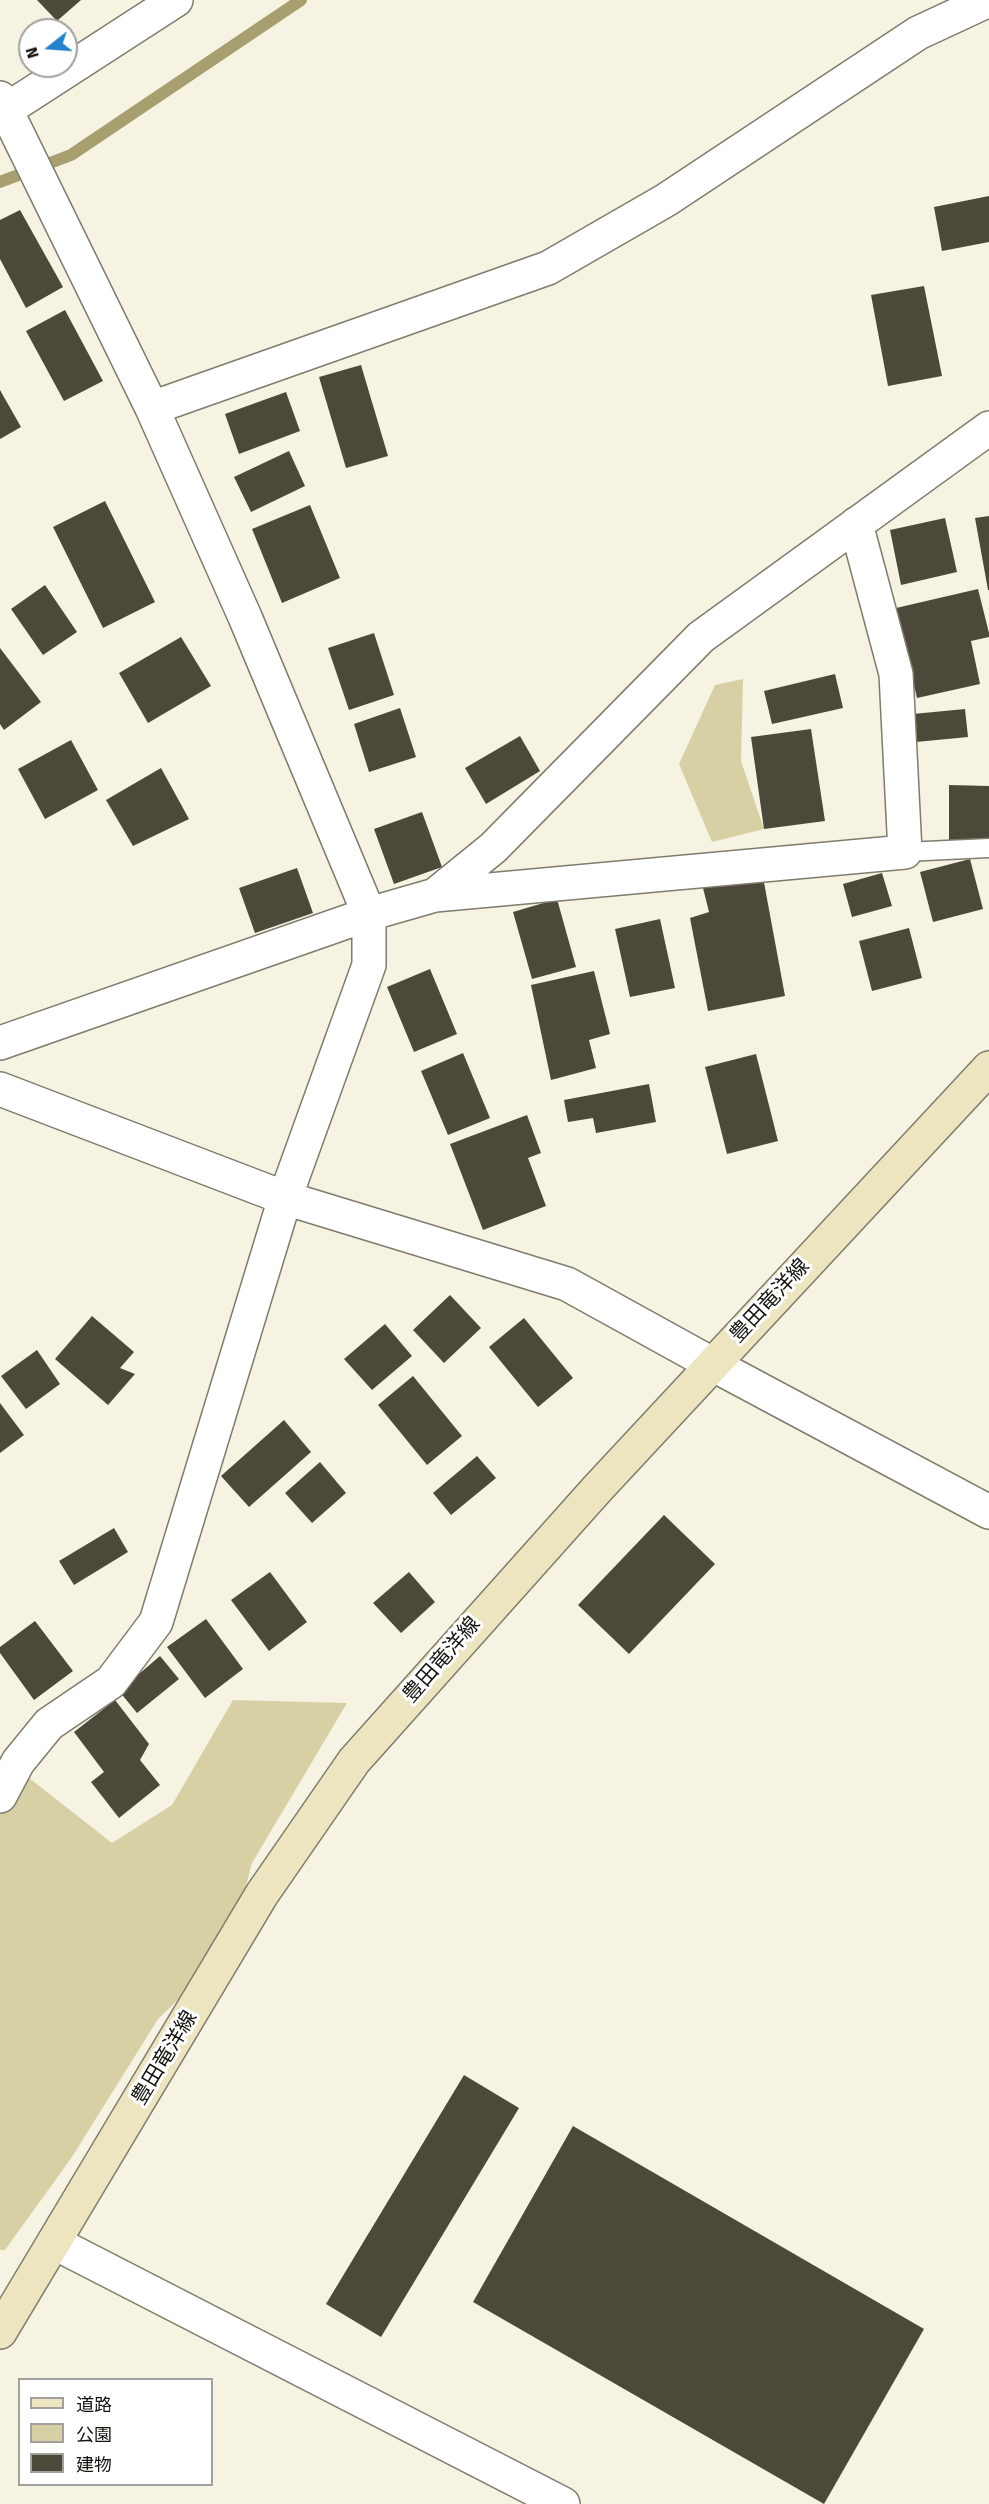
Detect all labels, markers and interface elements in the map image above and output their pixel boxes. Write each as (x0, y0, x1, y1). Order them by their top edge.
north arrow (18, 18, 78, 78)
text: N (22, 45, 43, 61)
street label: 豊田竜洋線 (725, 1254, 815, 1348)
street label: 豊田竜洋線 (398, 1612, 486, 1708)
street label: 豊田竜洋線 (127, 2007, 203, 2109)
legend (18, 2378, 213, 2486)
text: 道路 (76, 2394, 112, 2416)
text: 公園 (76, 2424, 112, 2446)
text: 建物 (76, 2454, 112, 2476)

